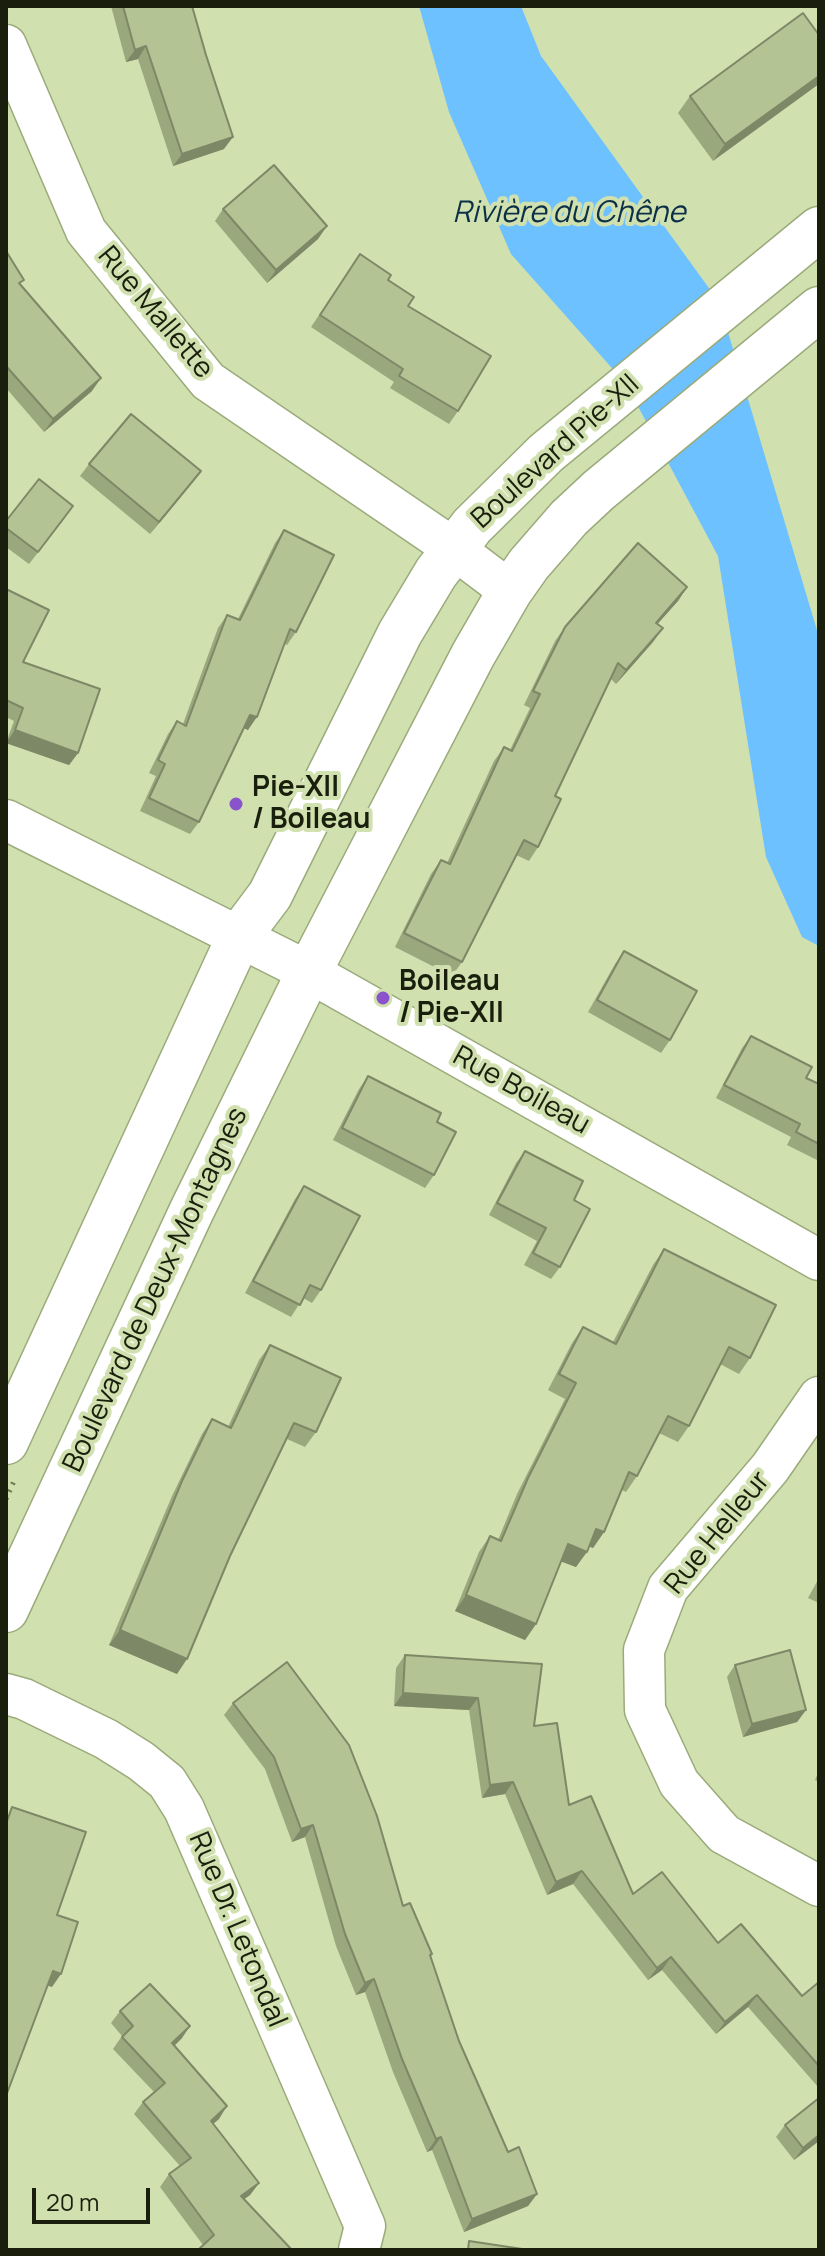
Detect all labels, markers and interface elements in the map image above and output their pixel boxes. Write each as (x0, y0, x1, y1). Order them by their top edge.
water label: Rivière du Chêne (453, 196, 685, 232)
street label: Rue Mallette (90, 240, 220, 386)
street label: Boulevard Pie-XII (465, 368, 647, 536)
place label: Pie-XII / Boileau (252, 771, 371, 837)
marker: Pie-XII / Boileau (227, 795, 245, 813)
place label: Boileau / Pie-XII (399, 965, 504, 1031)
marker: Boileau / Pie-XII (374, 989, 392, 1007)
street label: Rue Boileau (447, 1040, 595, 1142)
street label: Boulevard de Deux-Montagnes (57, 1102, 255, 1478)
street label: Rue Helleur (658, 1465, 778, 1601)
street label: Rue Dr. Letondal (181, 1827, 293, 2033)
scale bar (36, 2172, 154, 2222)
text: 20 m (46, 2185, 99, 2218)

